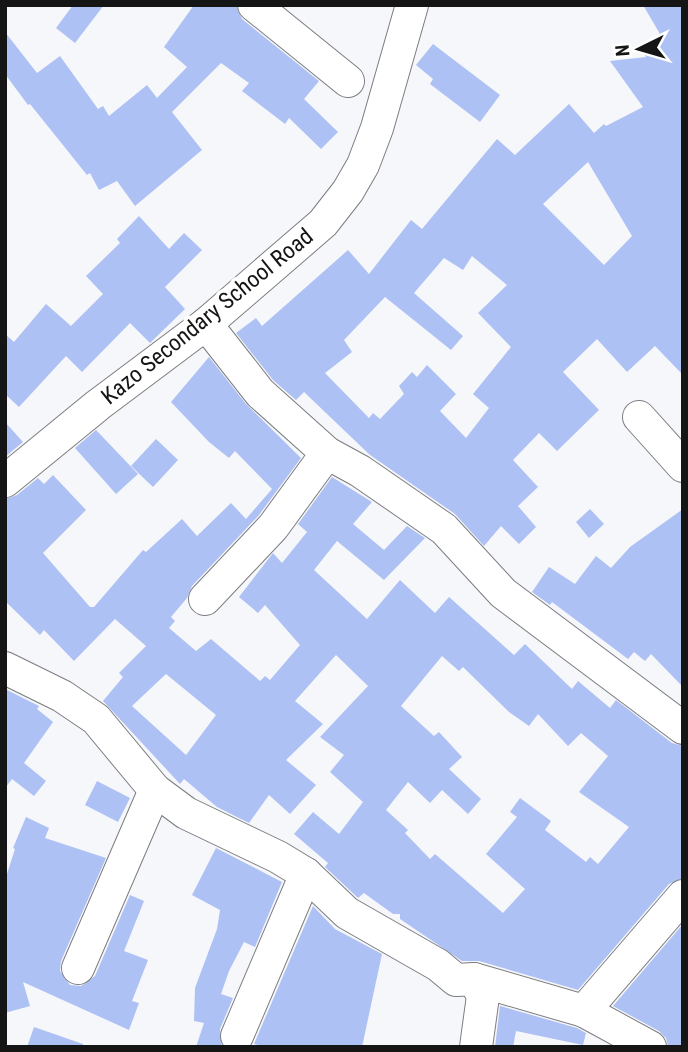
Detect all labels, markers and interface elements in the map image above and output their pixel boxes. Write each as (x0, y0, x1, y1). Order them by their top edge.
north arrow (604, 14, 674, 84)
text: N (611, 44, 635, 57)
street label: Kazo Secondary School Road (96, 223, 319, 410)

